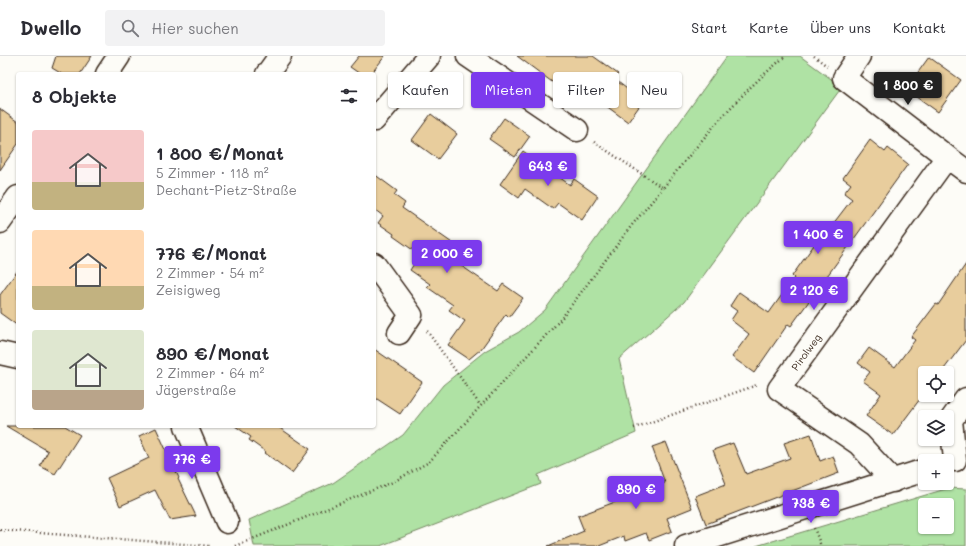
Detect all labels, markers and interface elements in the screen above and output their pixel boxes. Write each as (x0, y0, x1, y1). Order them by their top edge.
search box (105, 10, 385, 46)
text: Dwello (20, 15, 81, 40)
icon: search (119, 17, 141, 39)
text: Hier suchen (151, 18, 239, 38)
text: Start (691, 18, 727, 37)
text: Karte (749, 18, 788, 37)
text: Über uns (810, 18, 871, 37)
text: Kontakt (893, 18, 946, 37)
chip: Kaufen (388, 72, 463, 108)
chip: Mieten (471, 72, 545, 108)
chip: Filter (553, 72, 619, 108)
chip: Neu (627, 72, 682, 108)
pin: 1 800 € (871, 72, 945, 106)
text: 1 800 € (883, 76, 933, 93)
text: 8 Objekte (32, 85, 117, 107)
icon: filters (338, 85, 360, 107)
text: 1 800 €/Monat (156, 142, 284, 164)
icon: home (64, 146, 112, 194)
pin: 643 € (520, 153, 576, 187)
text: 643 € (528, 157, 568, 174)
text: 5 Zimmer · 118 m² (156, 164, 269, 181)
text: Dechant-Pietz-Straße (156, 181, 297, 198)
pin: 1 400 € (781, 221, 855, 255)
text: 1 400 € (793, 225, 843, 242)
pin: 2 000 € (410, 240, 484, 274)
text: 776 €/Monat (156, 242, 267, 264)
text: 2 000 € (421, 244, 473, 261)
icon: home (64, 246, 112, 294)
text: 2 Zimmer · 54 m² (156, 264, 264, 281)
pin: 2 120 € (777, 277, 851, 311)
text: Zeisigweg (156, 281, 220, 298)
text: 2 120 € (790, 281, 838, 298)
street label: Pirolweg (788, 331, 824, 373)
text: 890 €/Monat (156, 342, 269, 364)
icon: home (64, 346, 112, 394)
text: 2 Zimmer · 64 m² (156, 364, 264, 381)
map controls (918, 366, 954, 534)
button: locate (918, 366, 954, 402)
text: Jägerstraße (156, 381, 236, 398)
button: layers (918, 410, 954, 446)
pin: 776 € (164, 446, 220, 480)
text: 776 € (173, 450, 211, 467)
button: + (918, 454, 954, 490)
pin: 890 € (608, 476, 664, 510)
text: 890 € (616, 480, 656, 497)
pin: 738 € (783, 490, 839, 524)
text: 738 € (792, 494, 830, 511)
button: − (918, 498, 954, 534)

